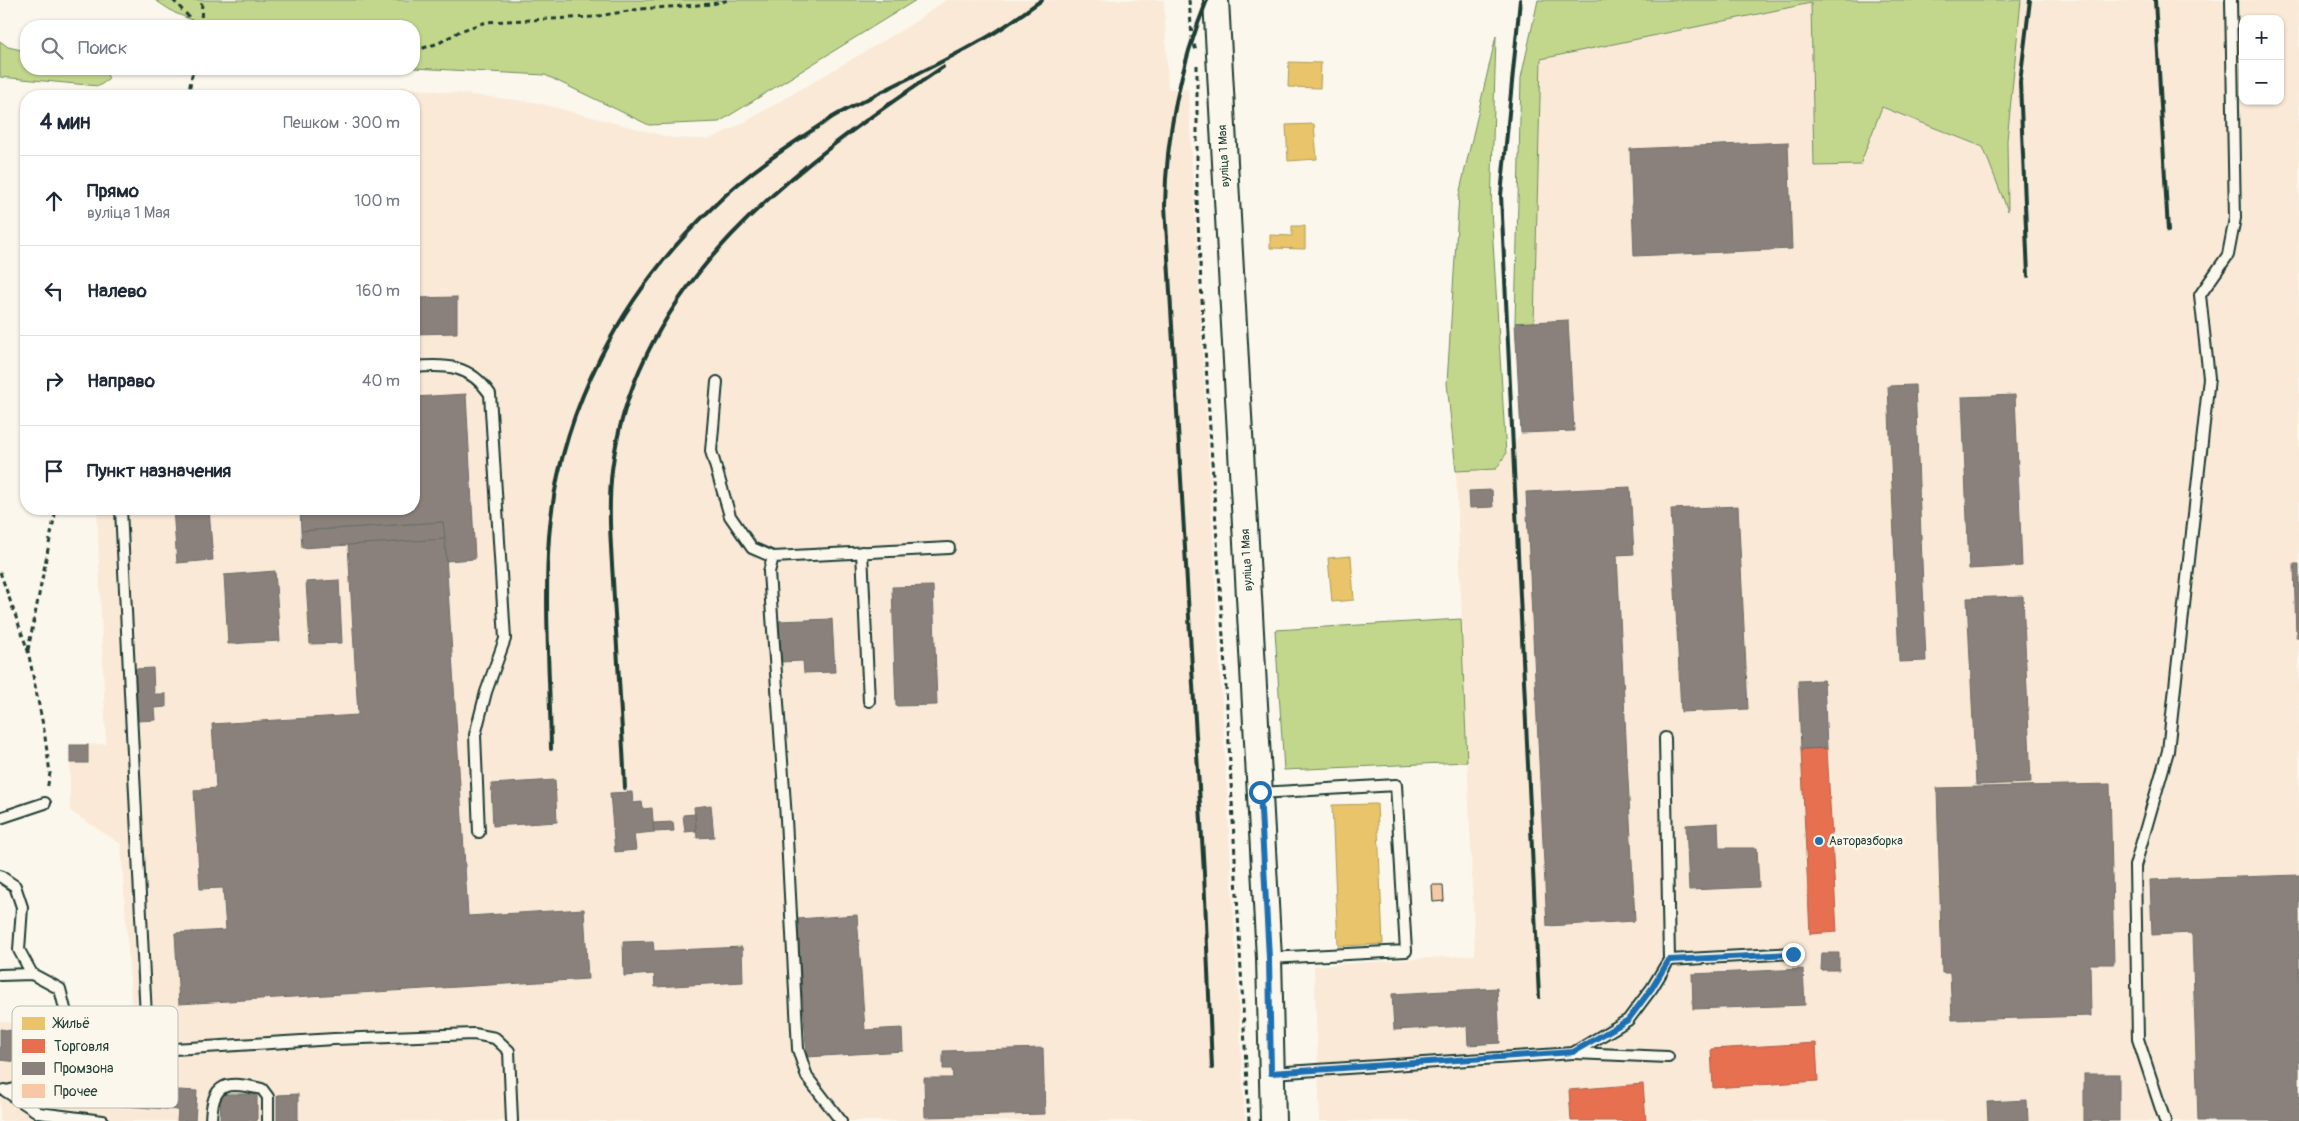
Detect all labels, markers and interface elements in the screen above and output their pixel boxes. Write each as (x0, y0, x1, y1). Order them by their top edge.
map controls (2239, 15, 2284, 105)
button: + (2239, 15, 2284, 60)
search box (20, 20, 420, 75)
icon: search (38, 34, 66, 62)
text: Поиск (78, 36, 128, 60)
button: − (2239, 60, 2284, 105)
text: 4 мин (40, 109, 90, 136)
text: Пешком · 300 m (283, 113, 400, 133)
street label: вуліца 1 Мая (1215, 124, 1233, 188)
text: Прямо (87, 179, 139, 203)
icon: ahead (40, 187, 68, 215)
text: 100 m (354, 191, 400, 211)
text: вуліца 1 Мая (87, 203, 170, 223)
icon: left (40, 277, 68, 305)
text: Налево (87, 279, 147, 303)
text: 160 m (356, 281, 400, 301)
icon: right (40, 367, 68, 395)
text: Направо (87, 369, 155, 393)
text: 40 m (362, 371, 400, 391)
icon: arrive (40, 457, 68, 485)
text: Пункт назначения (87, 459, 231, 483)
street label: вуліца 1 Мая (1238, 528, 1256, 592)
route start (1249, 781, 1272, 804)
place label: Авторазборка (1829, 834, 1903, 849)
marker: Авторазборка (1813, 835, 1825, 847)
route end (1782, 943, 1805, 966)
legend (12, 1006, 178, 1108)
text: Жильё (52, 1015, 90, 1032)
text: Торговля (54, 1038, 109, 1055)
text: Промзона (54, 1060, 114, 1077)
text: Прочее (54, 1083, 97, 1100)

